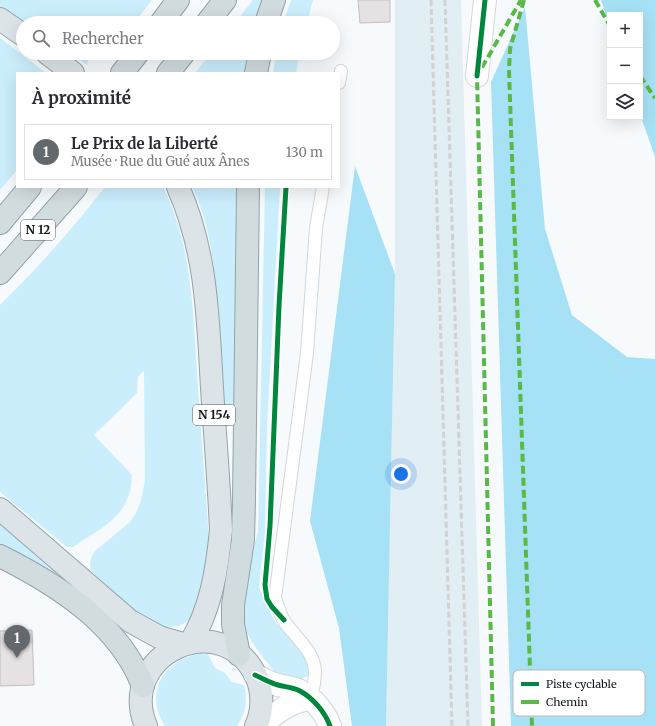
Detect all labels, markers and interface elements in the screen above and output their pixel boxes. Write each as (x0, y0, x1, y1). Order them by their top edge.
map controls (607, 12, 643, 120)
button: + (607, 12, 643, 48)
search box (16, 16, 340, 60)
icon: search (30, 27, 52, 49)
text: Rechercher (62, 29, 144, 48)
button: − (607, 48, 643, 84)
button: layers (607, 84, 643, 120)
text: À proximité (32, 87, 131, 109)
text: Le Prix de la Liberté (71, 134, 218, 153)
text: 1 (43, 144, 49, 161)
text: 130 m (286, 144, 323, 161)
text: Musée · Rue du Gué aux Ânes (71, 153, 250, 170)
road number: N 12 (21, 220, 55, 240)
road number: N 154 (193, 405, 235, 425)
your location (391, 464, 411, 484)
pin: 1 (4, 625, 30, 658)
legend (513, 670, 645, 716)
text: Piste cyclable (546, 677, 617, 691)
text: Chemin (546, 695, 589, 709)

